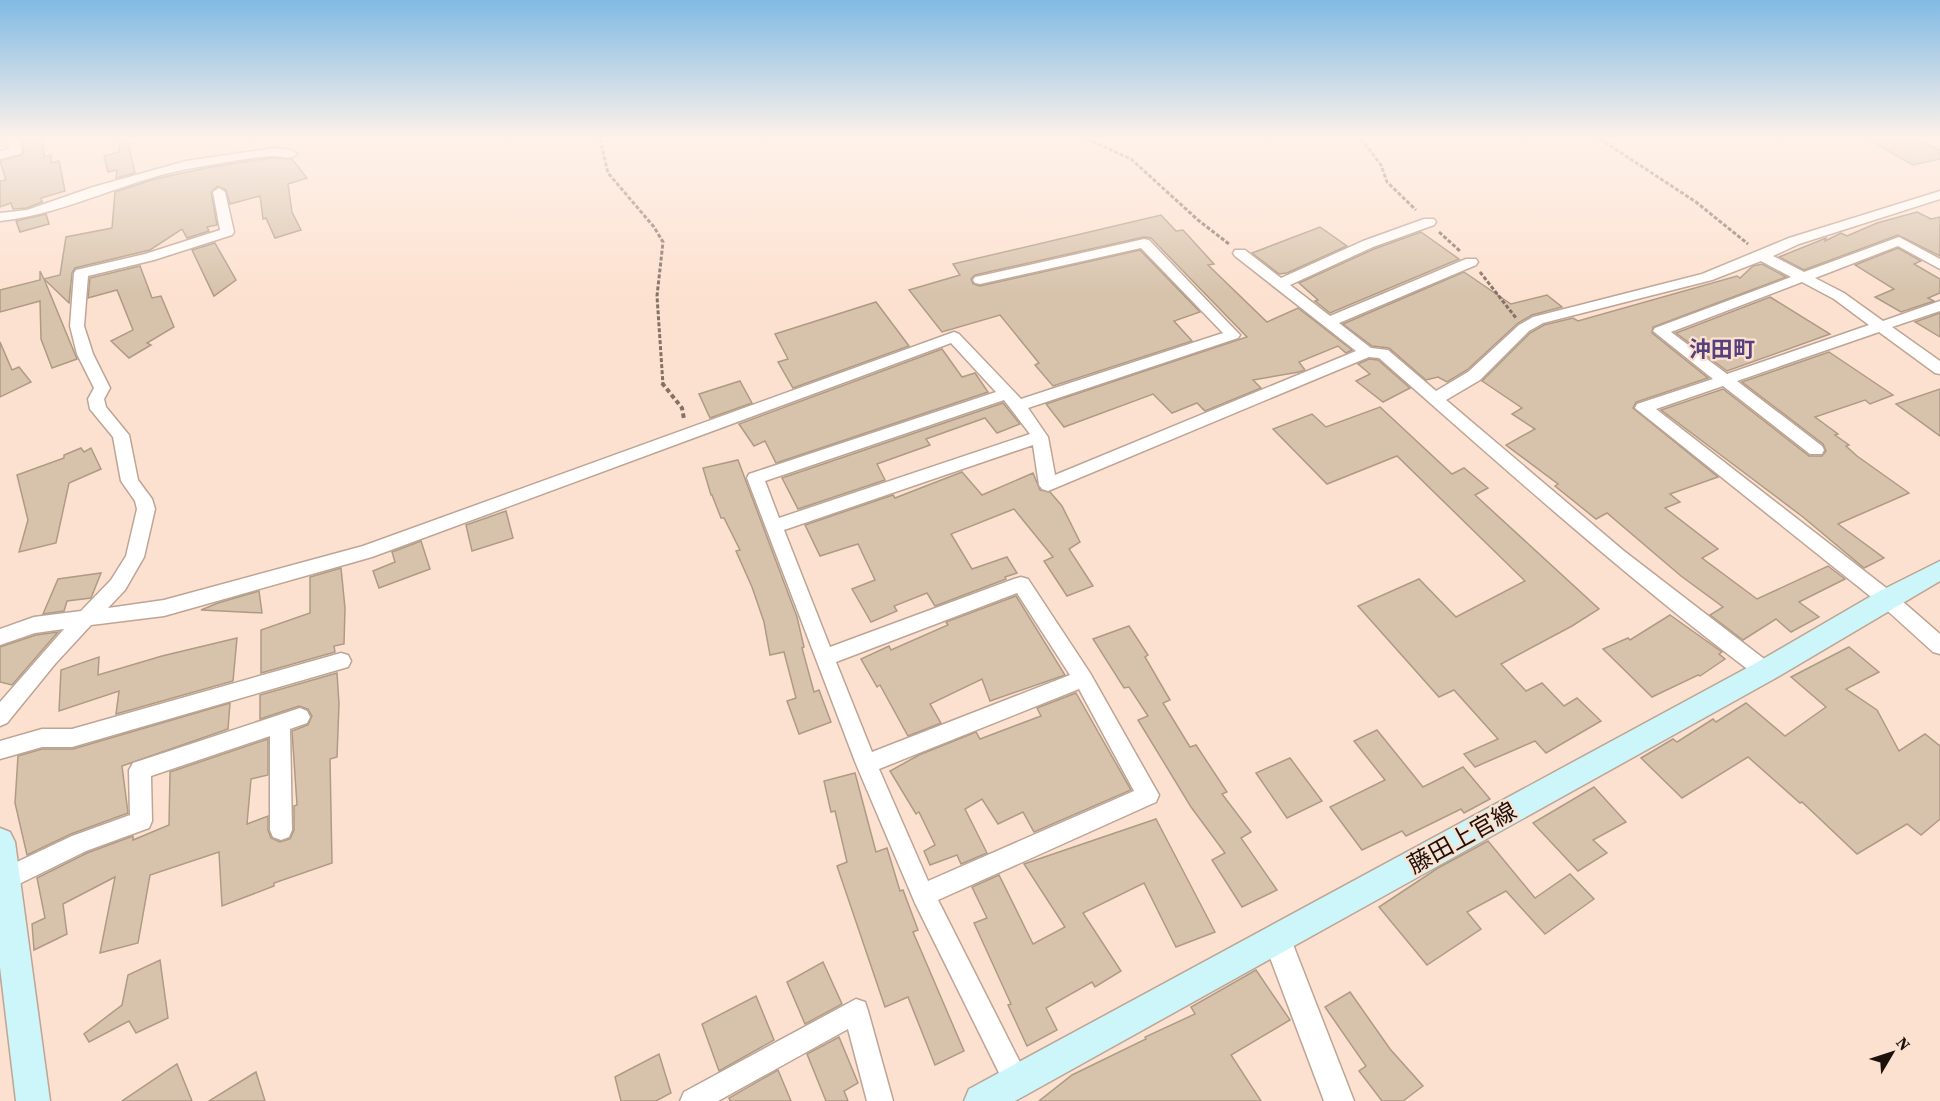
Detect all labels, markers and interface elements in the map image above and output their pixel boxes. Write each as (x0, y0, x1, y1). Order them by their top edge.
district label: 沖田町 (1689, 334, 1755, 364)
street label: 藤田上官線 (1401, 794, 1522, 881)
north arrow (1862, 1023, 1922, 1083)
text: N (1891, 1032, 1916, 1055)

